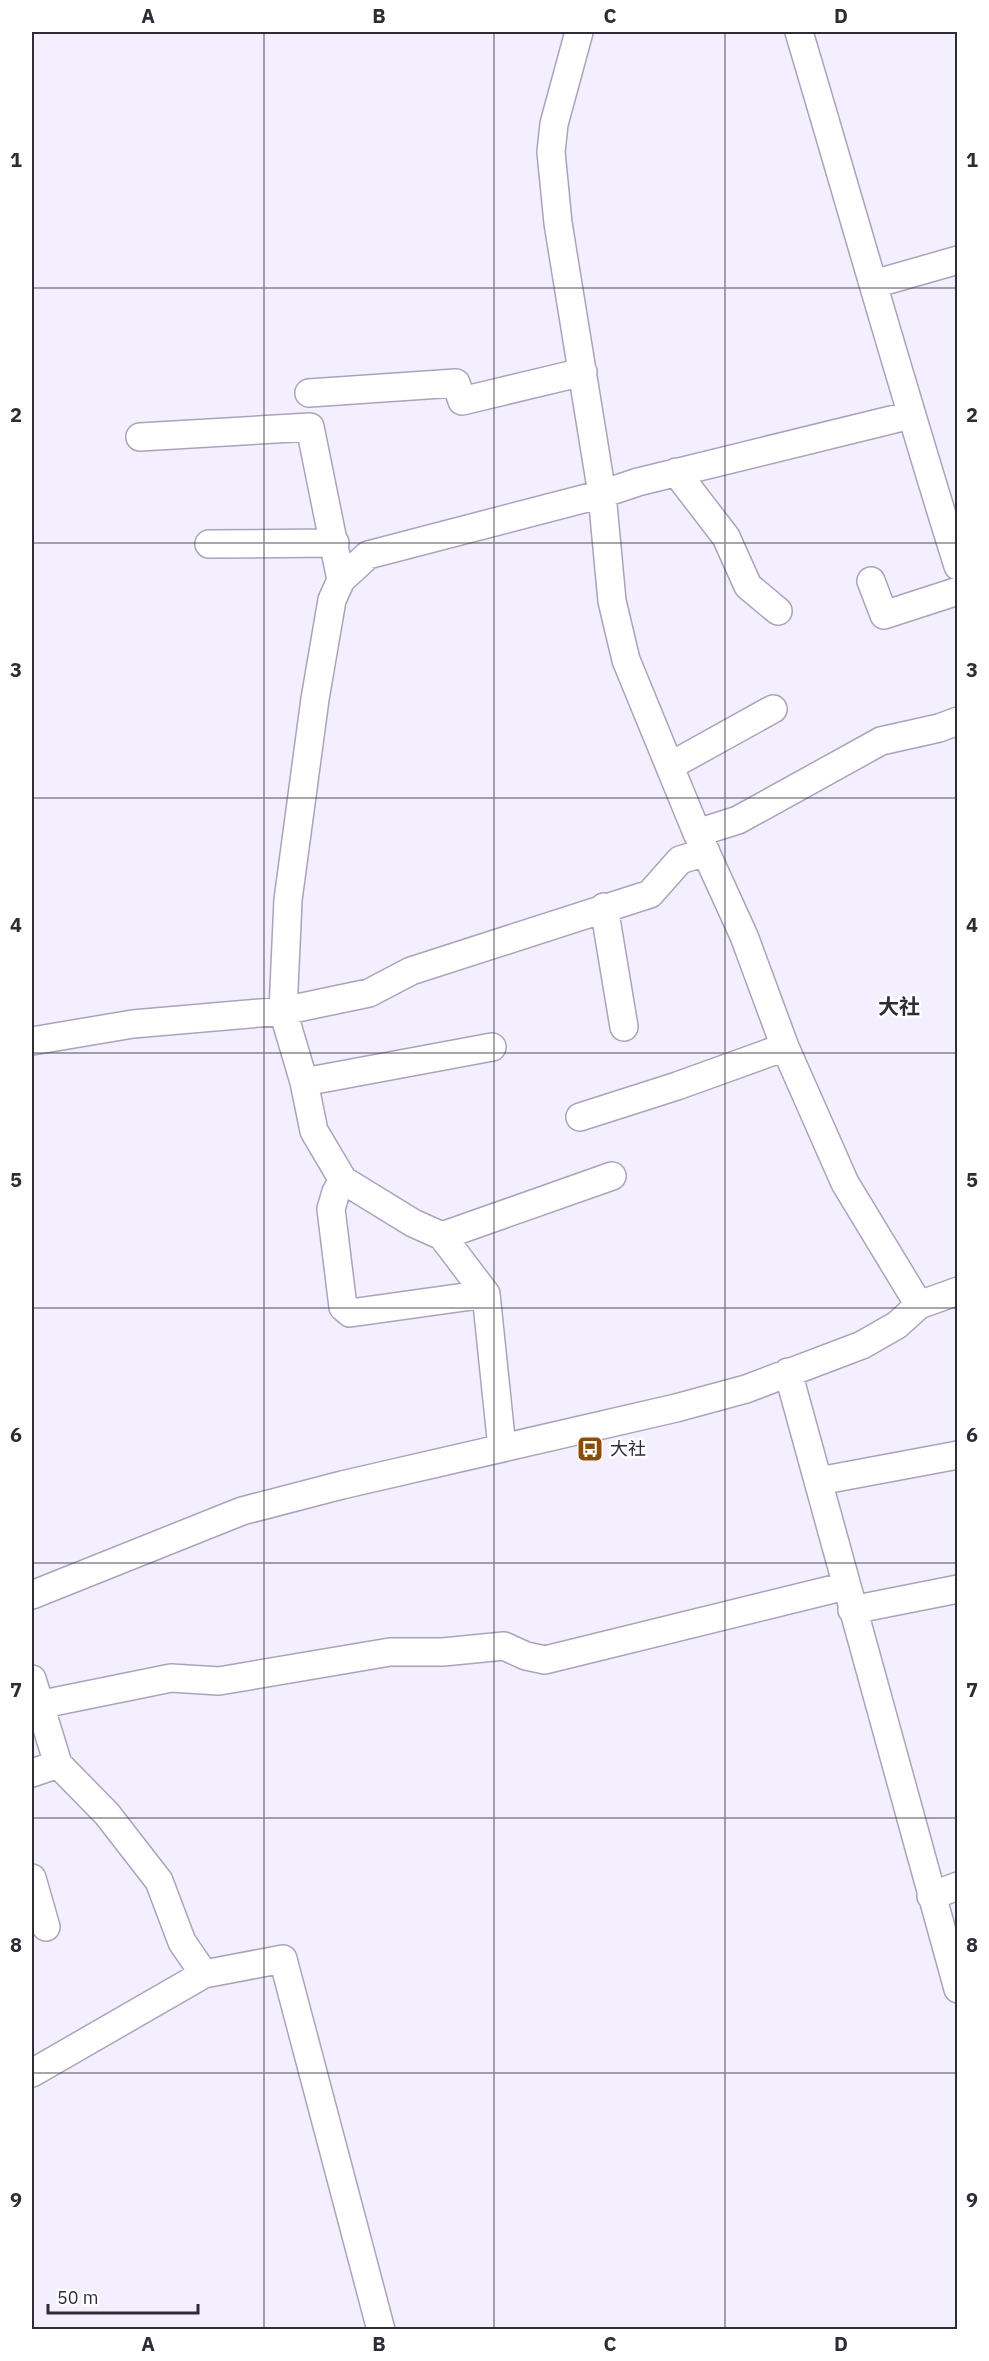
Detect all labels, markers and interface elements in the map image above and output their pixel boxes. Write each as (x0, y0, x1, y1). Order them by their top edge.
text: A (141, 2, 155, 29)
text: B (372, 2, 386, 29)
text: C (603, 2, 617, 29)
text: D (834, 2, 848, 29)
text: 1 (10, 146, 22, 173)
text: 1 (966, 146, 978, 173)
text: 2 (10, 401, 22, 428)
text: 2 (966, 401, 978, 428)
text: 3 (10, 656, 22, 683)
text: 3 (966, 656, 978, 683)
text: 4 (10, 911, 22, 938)
text: 4 (966, 911, 978, 938)
district label: 大社 (878, 992, 920, 1020)
text: 5 (10, 1166, 22, 1193)
text: 5 (966, 1166, 978, 1193)
text: 6 (10, 1421, 22, 1448)
text: 6 (966, 1421, 978, 1448)
bus stop icon: 大社 (575, 1434, 605, 1464)
place label: 大社 (610, 1437, 646, 1460)
text: 7 (10, 1676, 22, 1703)
text: 7 (966, 1676, 978, 1703)
text: 8 (10, 1931, 22, 1958)
text: 8 (966, 1931, 978, 1958)
text: 9 (10, 2186, 22, 2213)
text: 9 (966, 2186, 978, 2213)
scale bar (48, 2277, 198, 2315)
text: 50 m (57, 2286, 99, 2309)
text: A (141, 2330, 155, 2357)
text: B (372, 2330, 386, 2357)
text: C (603, 2330, 617, 2357)
text: D (834, 2330, 848, 2357)

